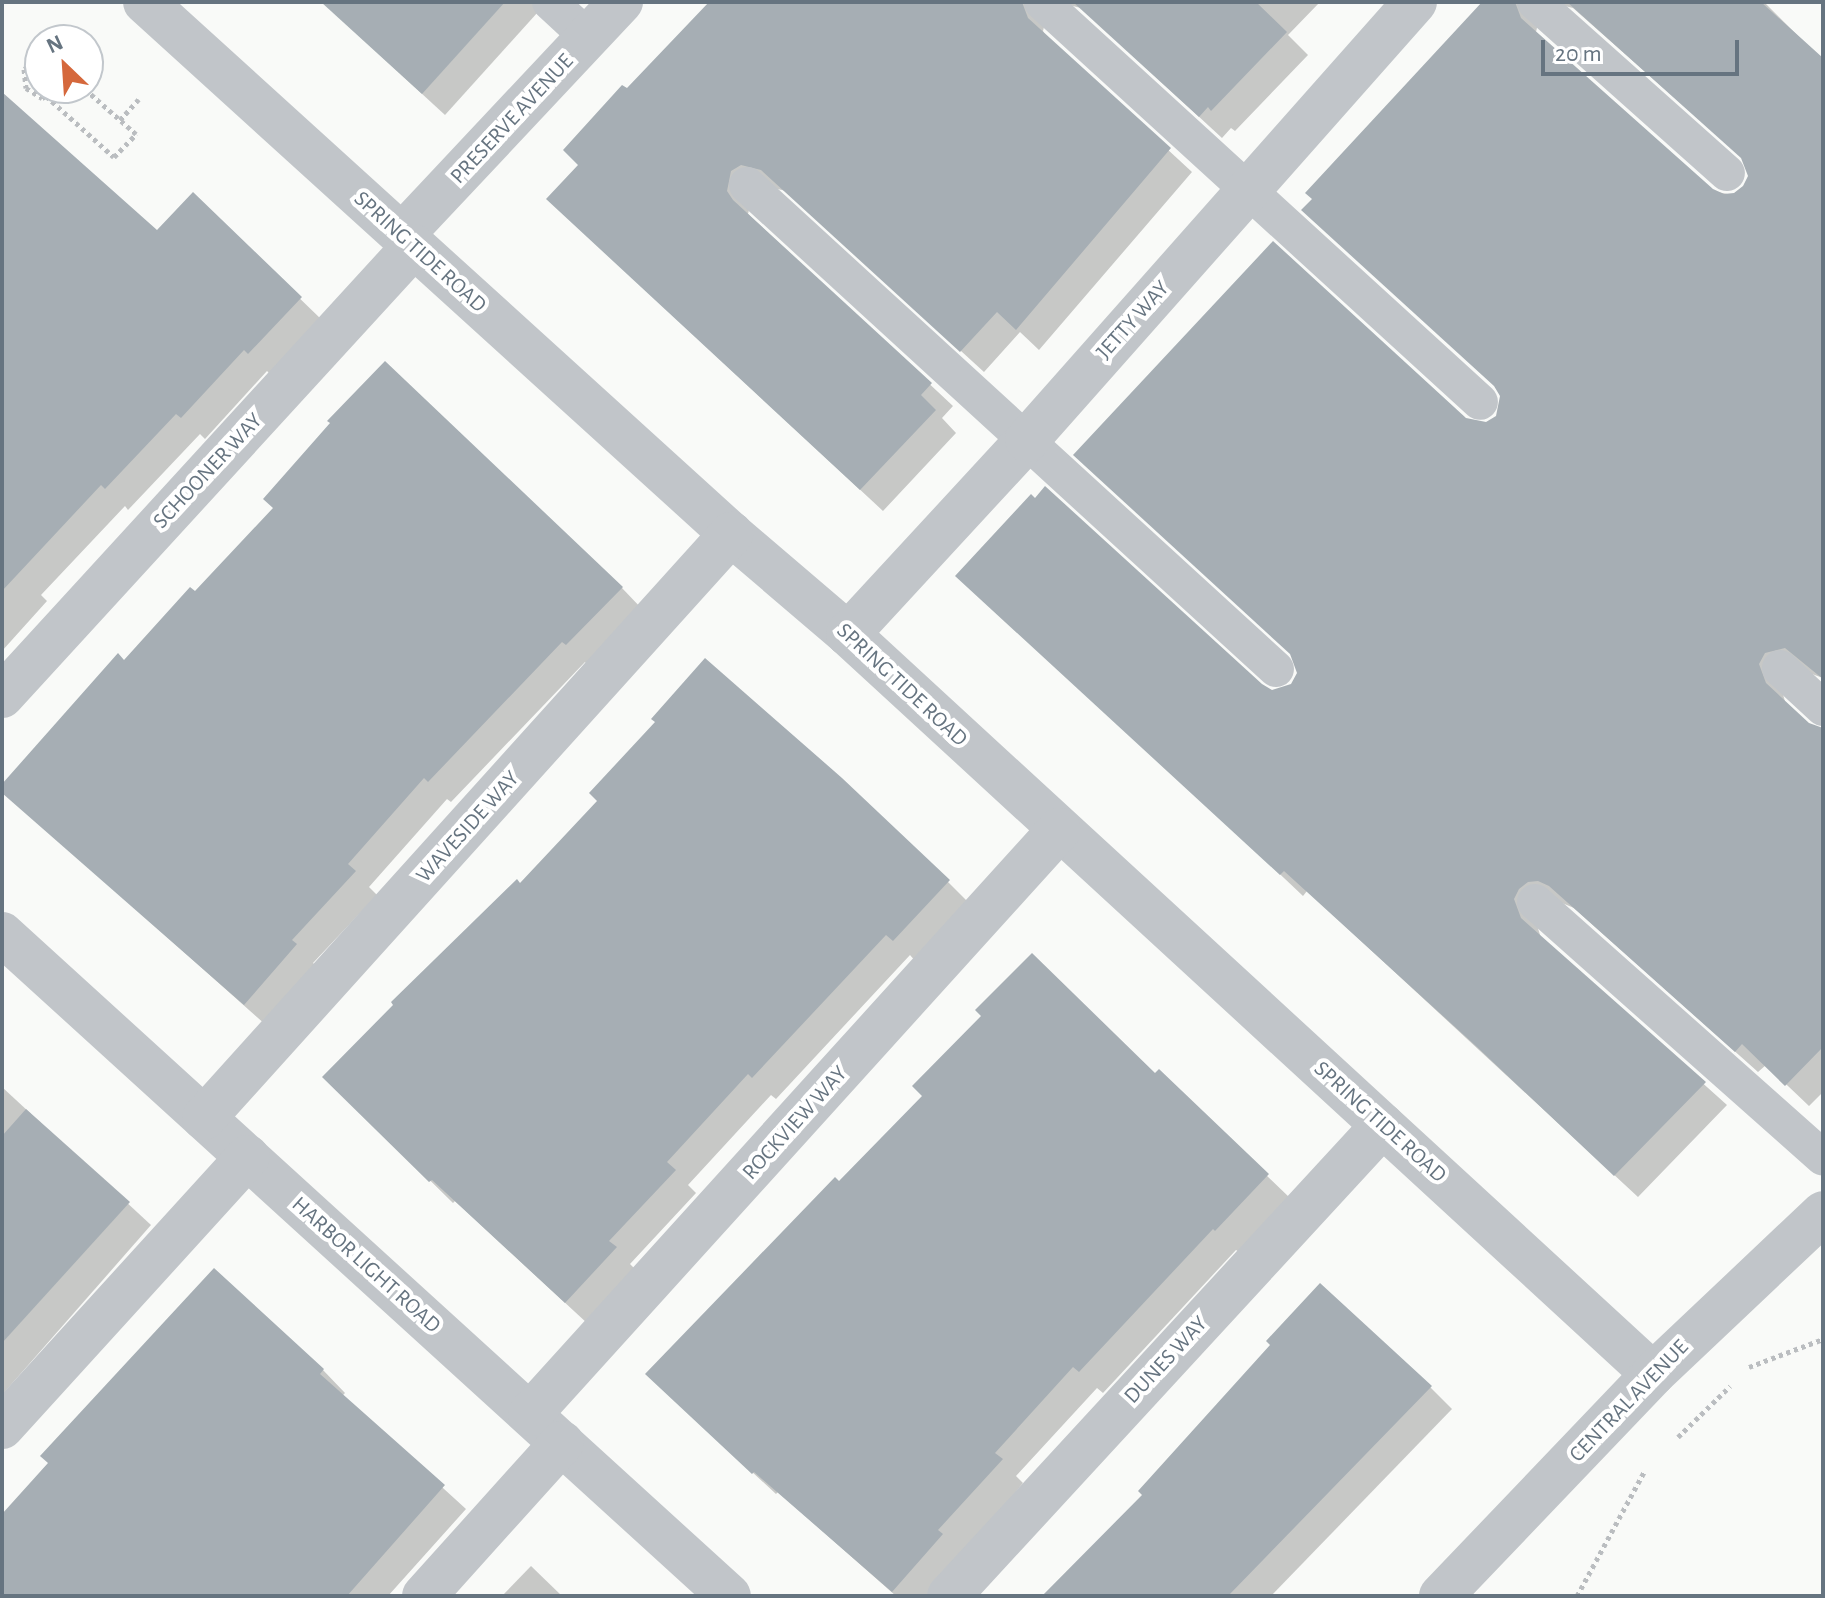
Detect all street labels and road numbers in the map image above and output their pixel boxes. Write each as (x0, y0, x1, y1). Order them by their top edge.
street label: PRESERVE AVENUE (445, 48, 579, 190)
street label: SPRING TIDE ROAD (348, 186, 492, 318)
street label: JETTY WAY (1091, 275, 1175, 365)
street label: SCHOONER WAY (148, 408, 268, 534)
street label: SPRING TIDE ROAD (831, 618, 973, 752)
street label: WAVESIDE WAY (411, 766, 525, 888)
street label: SPRING TIDE ROAD (1308, 1056, 1452, 1188)
street label: ROCKVIEW WAY (737, 1061, 853, 1185)
street label: HARBOR LIGHT ROAD (286, 1191, 446, 1339)
street label: DUNES WAY (1119, 1311, 1213, 1409)
street label: CENTRAL AVENUE (1564, 1334, 1694, 1468)

